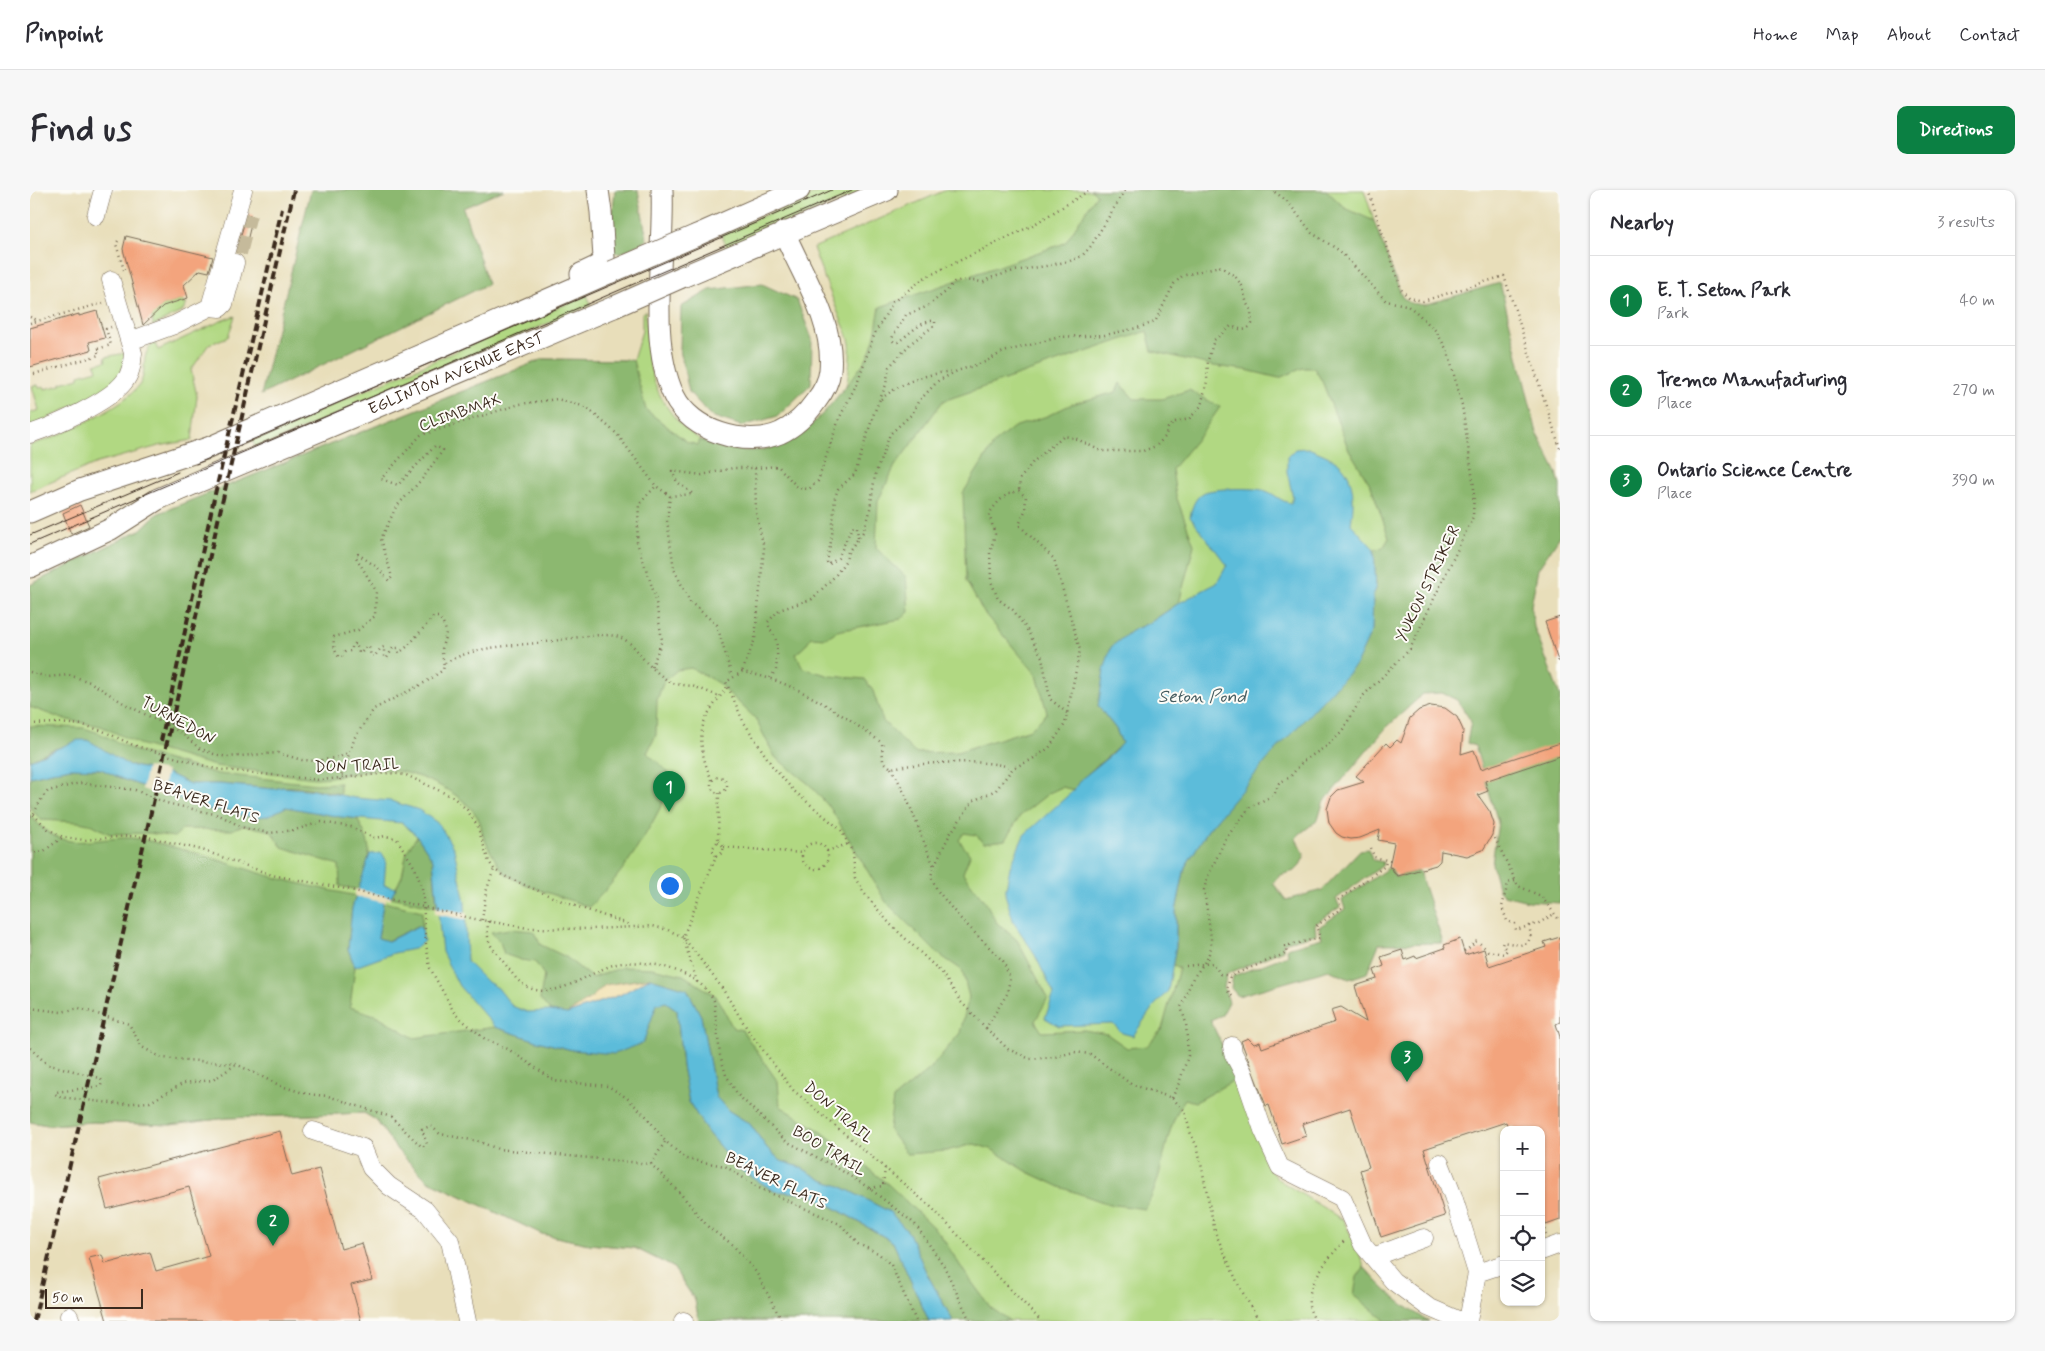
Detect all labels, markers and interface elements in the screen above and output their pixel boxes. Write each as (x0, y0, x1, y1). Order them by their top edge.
text: Pinpoint (25, 19, 103, 50)
text: Home (1753, 23, 1798, 47)
text: Map (1826, 23, 1859, 47)
text: About (1887, 23, 1931, 47)
text: Contact (1959, 23, 2020, 47)
button: Directions (1897, 106, 2015, 154)
text: Find us (30, 107, 132, 153)
text: Nearby (1610, 209, 1674, 237)
text: 3 results (1937, 212, 1995, 233)
text: E. T. Seton Park (1657, 278, 1791, 303)
text: 1 (1622, 290, 1630, 311)
text: 40 m (1959, 290, 1995, 311)
text: Park (1657, 303, 1689, 324)
street label: EGLINTON AVENUE EAST (365, 326, 549, 420)
text: Tremco Manufacturing (1657, 368, 1847, 393)
text: 2 (1622, 380, 1630, 401)
text: 270 m (1952, 380, 1995, 401)
street label: CLIMBMAX (416, 389, 504, 437)
text: Place (1657, 393, 1692, 414)
text: Ontario Science Centre (1657, 458, 1852, 483)
text: 3 (1622, 470, 1630, 491)
text: 390 m (1952, 470, 1995, 491)
text: Place (1657, 483, 1692, 504)
street label: YUKON STRIKER (1391, 522, 1465, 646)
water label: Seton Pond (1158, 685, 1248, 709)
street label: TURNEDON (137, 692, 219, 750)
street label: DON TRAIL (314, 754, 400, 778)
pin: 1 (653, 771, 685, 812)
street label: BEAVER FLATS (150, 775, 262, 829)
your location (657, 873, 683, 899)
pin: 3 (1391, 1041, 1423, 1082)
street label: DON TRAIL (799, 1077, 877, 1149)
street label: BOO TRAIL (788, 1121, 870, 1181)
map controls (1500, 1126, 1545, 1306)
button: + (1500, 1126, 1545, 1171)
street label: BEAVER FLATS (722, 1147, 830, 1215)
button: − (1500, 1171, 1545, 1216)
pin: 2 (257, 1205, 289, 1246)
button: locate (1500, 1216, 1545, 1261)
button: layers (1500, 1261, 1545, 1306)
scale bar (45, 1286, 142, 1309)
text: 50 m (52, 1289, 83, 1307)

